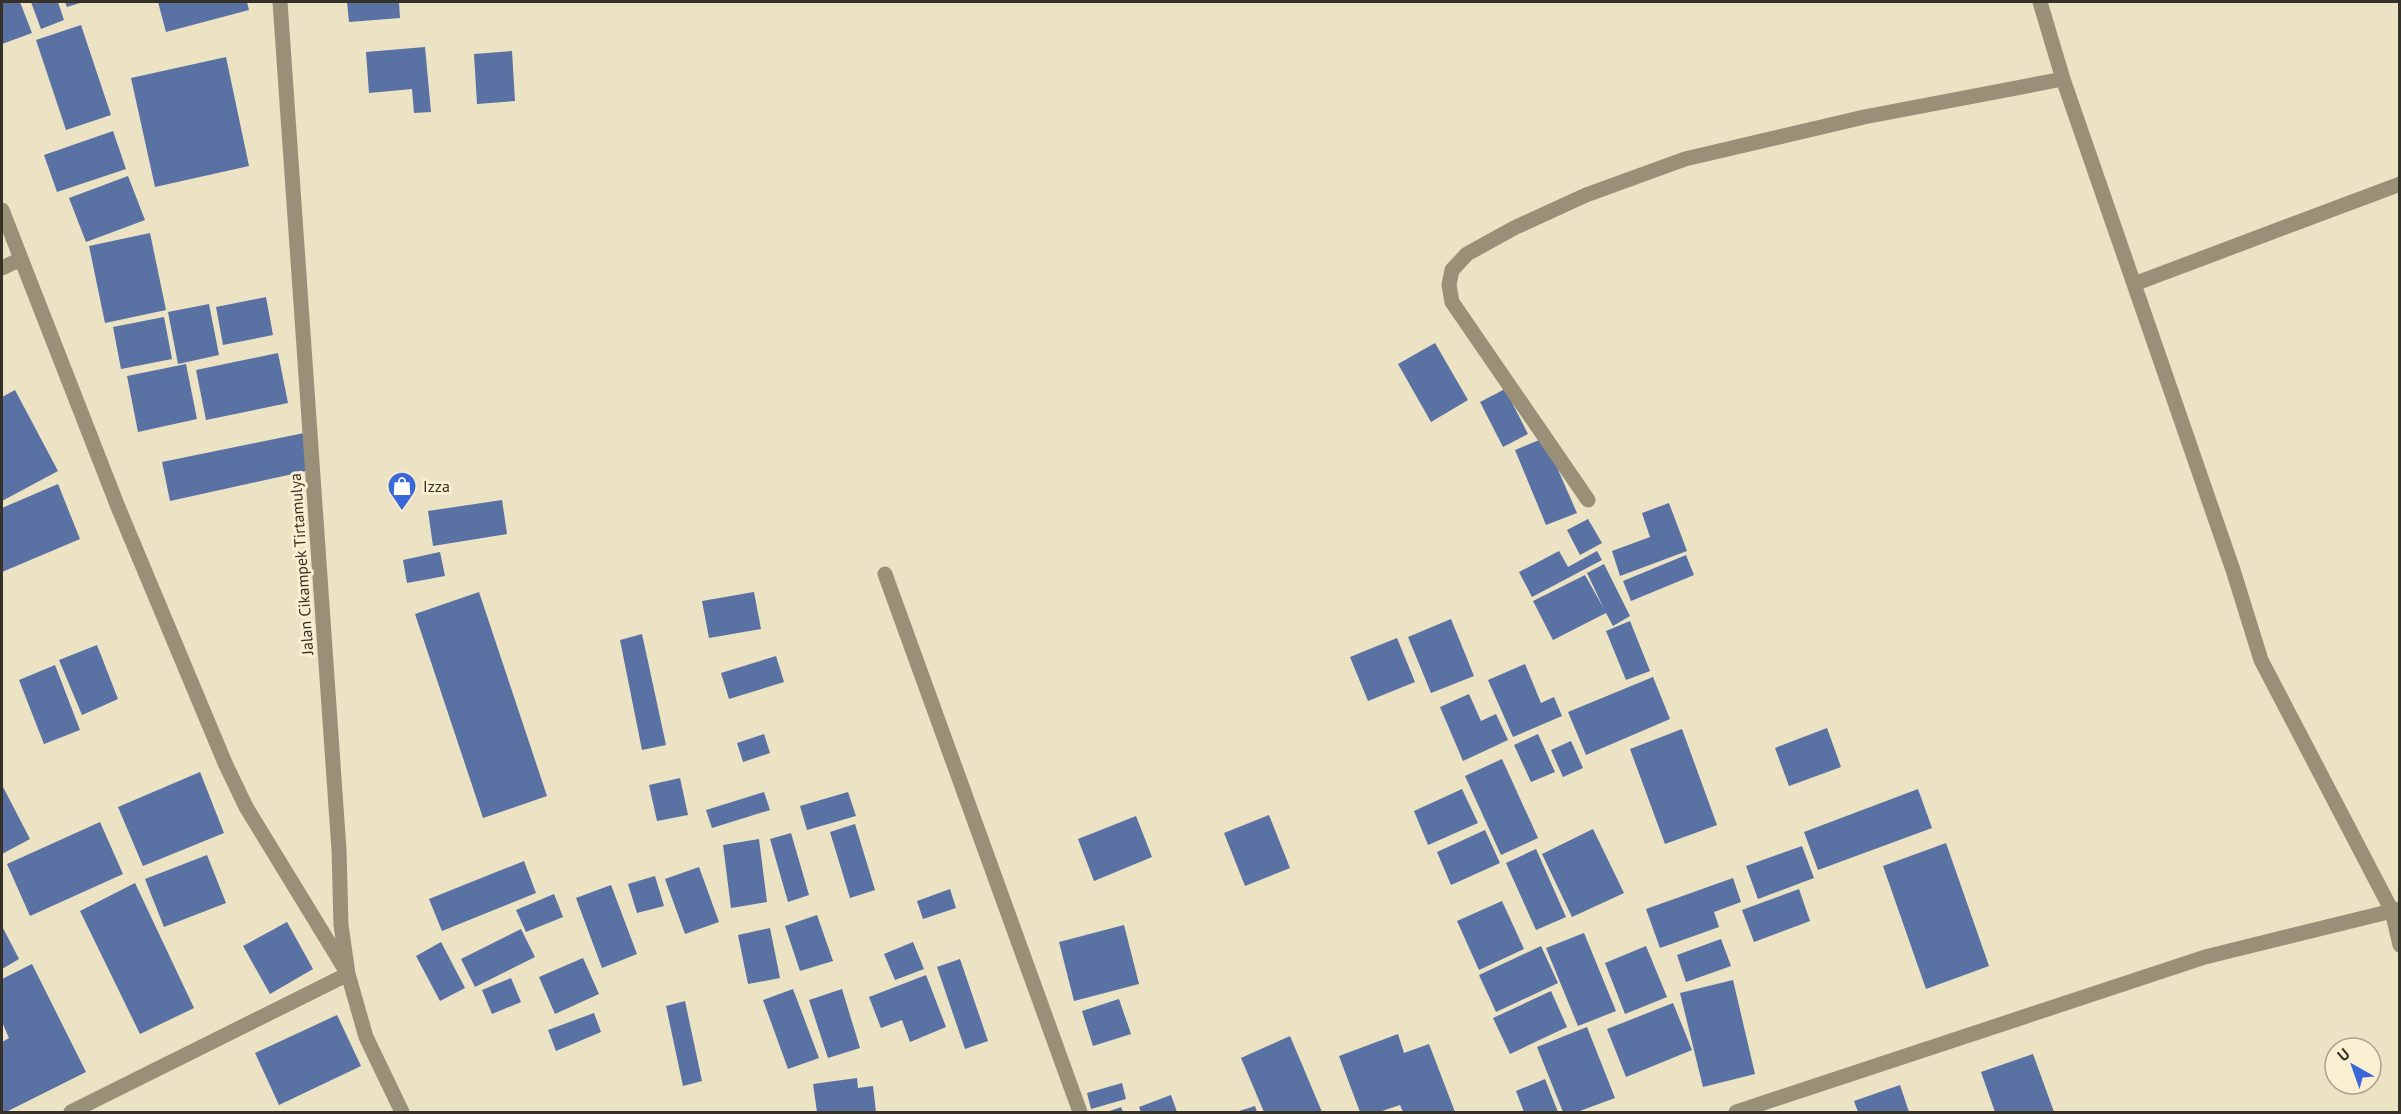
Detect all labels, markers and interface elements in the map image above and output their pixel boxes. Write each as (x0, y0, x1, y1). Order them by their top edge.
shop icon: Izza (386, 470, 418, 512)
street label: Jalan Cikampek Tirtamulya (285, 472, 317, 657)
place label: Izza (423, 476, 450, 496)
north arrow (2323, 1036, 2383, 1096)
text: U (2333, 1044, 2354, 1065)

